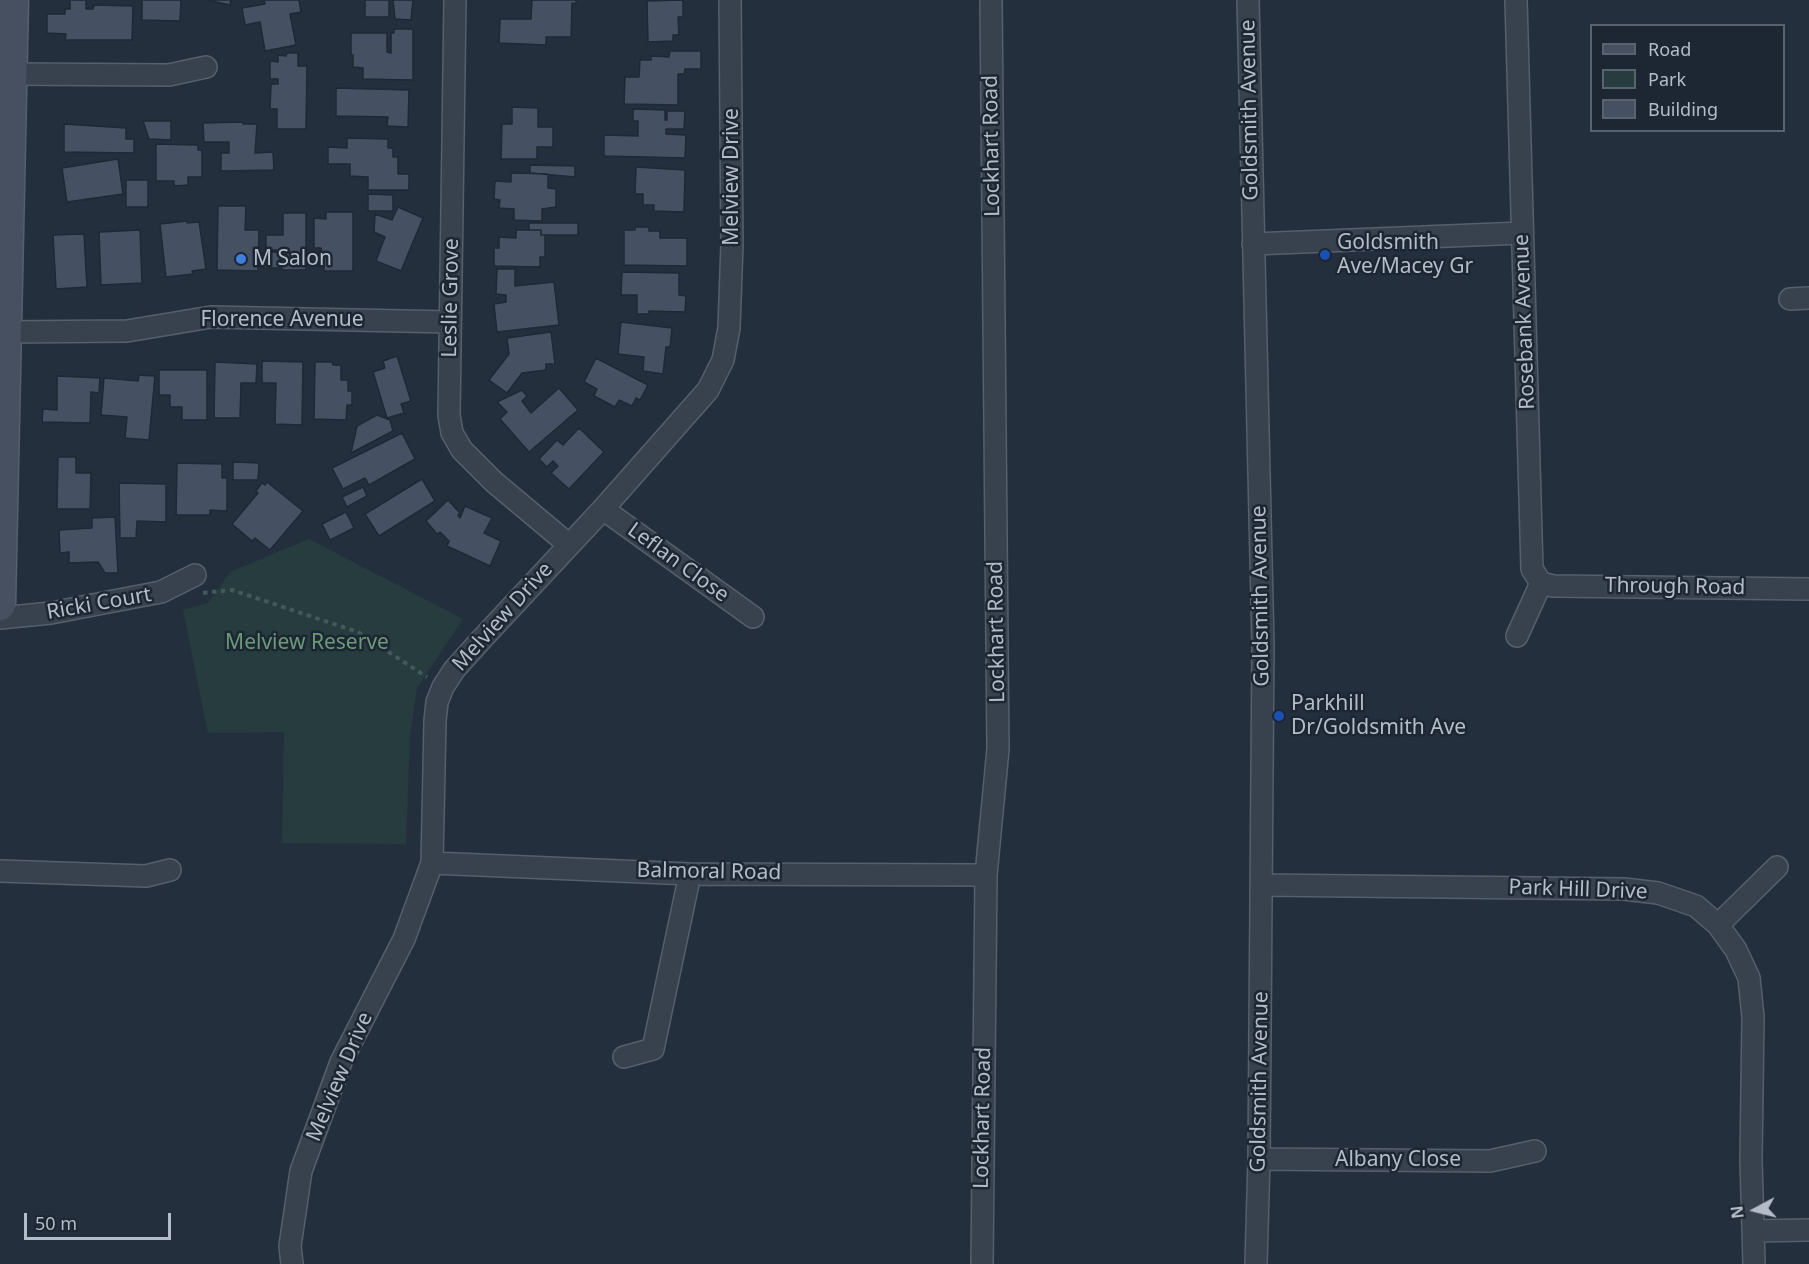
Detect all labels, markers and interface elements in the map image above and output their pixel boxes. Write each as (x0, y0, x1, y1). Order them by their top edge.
street label: Goldsmith Avenue (1236, 19, 1264, 201)
legend (1590, 24, 1785, 132)
text: Road (1648, 37, 1691, 61)
text: Park (1648, 67, 1686, 91)
street label: Lockhart Road (978, 75, 1006, 217)
text: Building (1648, 97, 1718, 121)
street label: Melview Drive (719, 108, 745, 246)
place label: Goldsmith Ave/Macey Gr (1337, 230, 1473, 280)
street label: Rosebank Avenue (1509, 234, 1541, 410)
street label: Leslie Grove (437, 238, 465, 358)
place label: M Salon (253, 246, 332, 272)
marker: Goldsmith Ave/Macey Gr (1318, 248, 1332, 262)
marker: M Salon (234, 252, 248, 266)
street label: Florence Avenue (200, 307, 364, 333)
street label: Goldsmith Avenue (1247, 505, 1275, 687)
street label: Leflan Close (622, 518, 734, 608)
street label: Melview Drive (448, 557, 558, 677)
street label: Lockhart Road (983, 561, 1011, 703)
street label: Through Road (1605, 573, 1745, 601)
street label: Ricki Court (45, 582, 153, 626)
park label: Melview Reserve (225, 630, 389, 656)
place label: Parkhill Dr/Goldsmith Ave (1291, 691, 1466, 741)
marker: Parkhill Dr/Goldsmith Ave (1272, 709, 1286, 723)
street label: Balmoral Road (637, 858, 781, 886)
street label: Park Hill Drive (1508, 875, 1648, 905)
street label: Goldsmith Avenue (1246, 991, 1274, 1173)
street label: Melview Drive (301, 1009, 379, 1145)
street label: Lockhart Road (969, 1047, 997, 1189)
street label: Albany Close (1335, 1147, 1461, 1173)
north arrow (1725, 1180, 1785, 1240)
scale bar (27, 1201, 174, 1239)
text: N (1725, 1204, 1749, 1220)
text: 50 m (35, 1211, 77, 1235)

